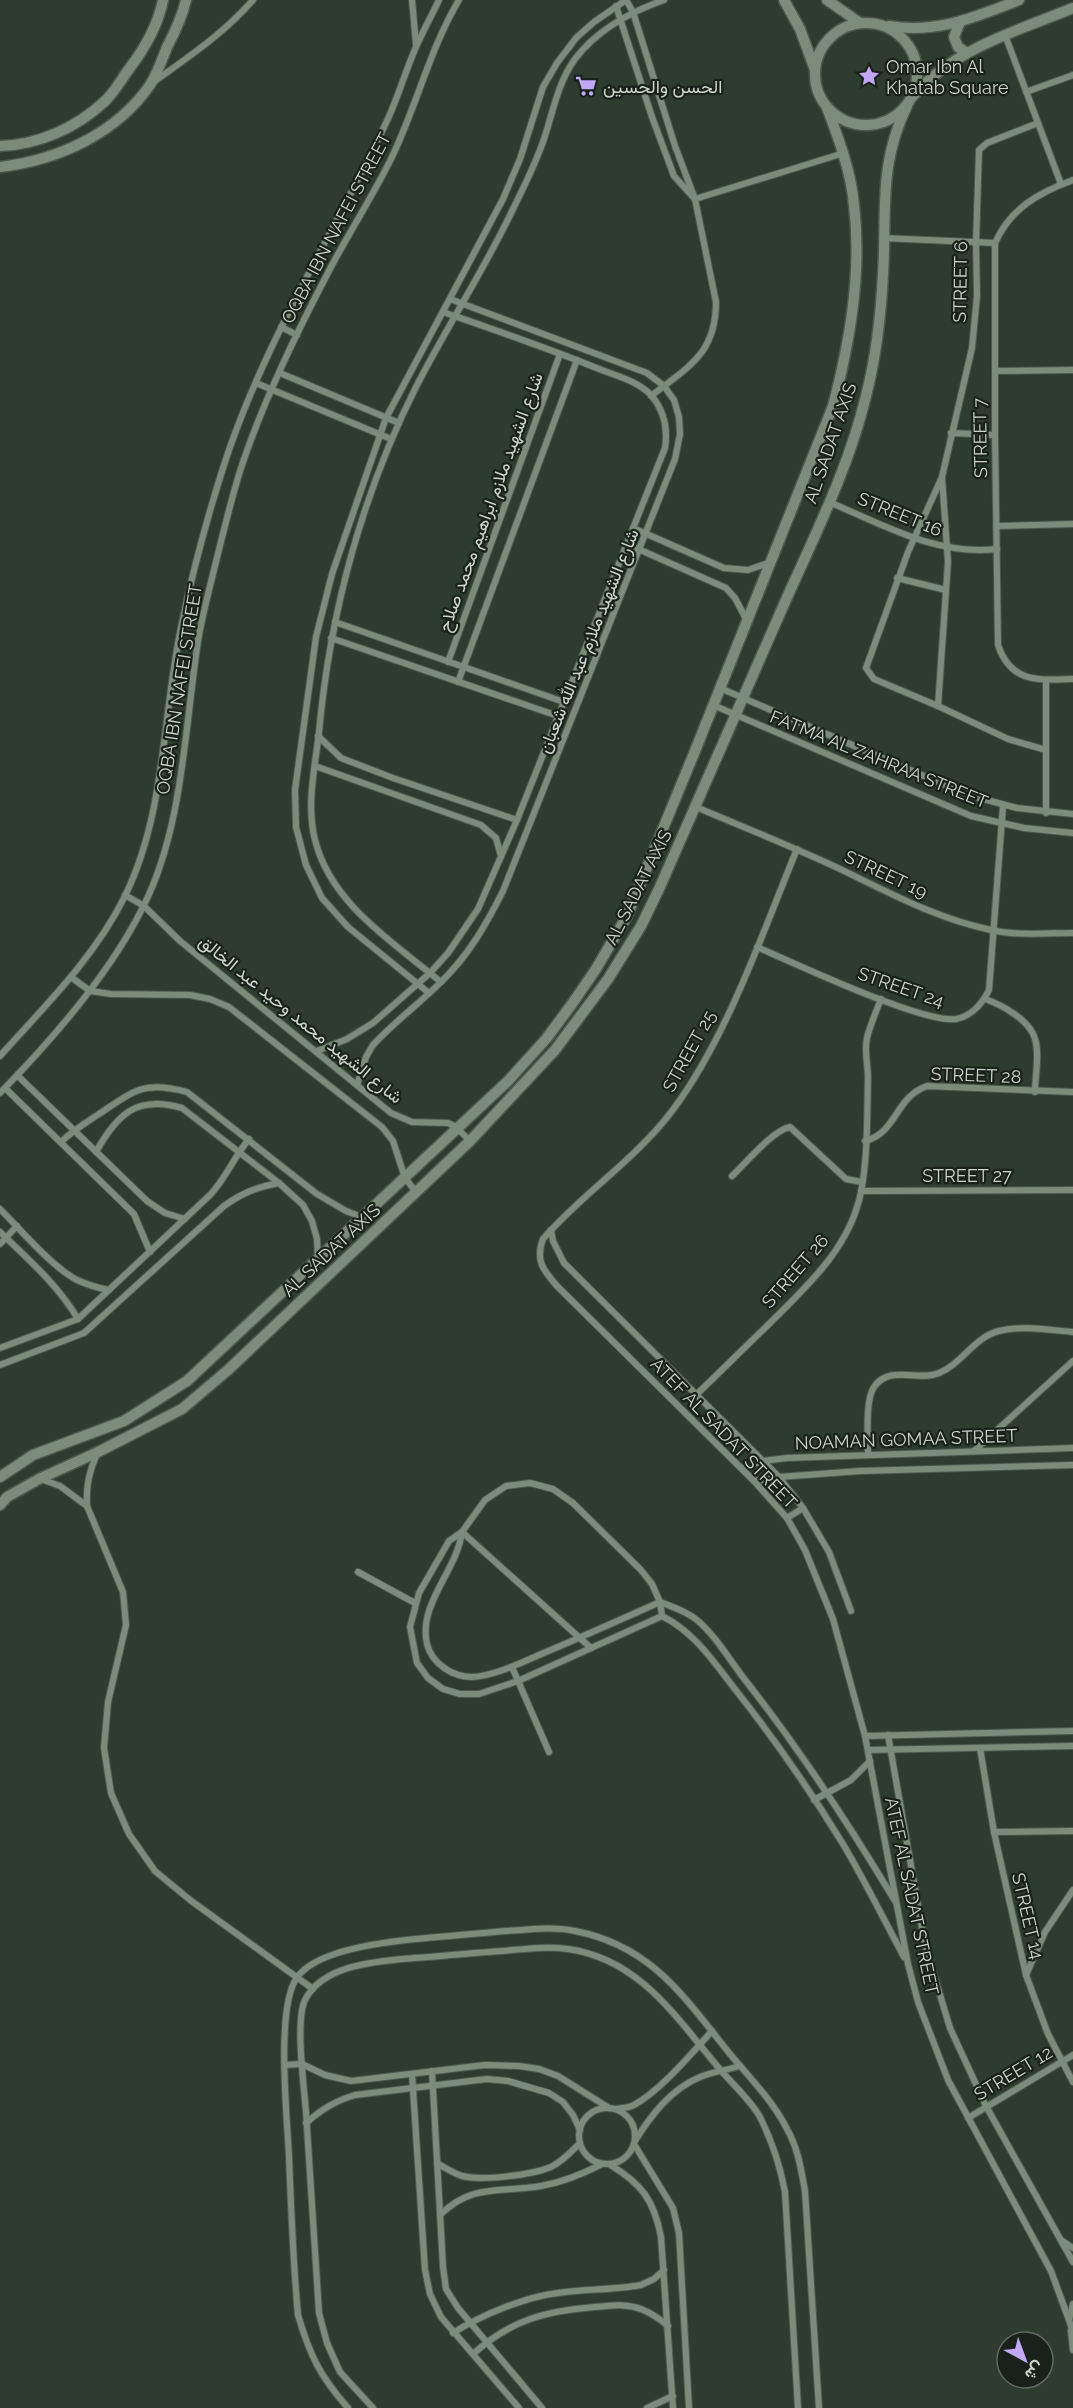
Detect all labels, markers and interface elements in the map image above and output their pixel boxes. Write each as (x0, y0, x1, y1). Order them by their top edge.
place label: Omar Ibn Al Khatab Square (886, 56, 1009, 98)
place icon: Omar Ibn Al Khatab Square (857, 64, 881, 88)
supermarket icon: الحسن والحسين (574, 74, 598, 98)
place label: الحسن والحسين (603, 76, 722, 98)
street label: OQBA IBN NAFEI STREET (277, 129, 395, 327)
street label: STREET 6 (949, 241, 971, 323)
street label: شارع الشهيد ملازم ابراهيم محمد صلاح (433, 370, 549, 635)
street label: AL SADAT AXIS (800, 380, 861, 506)
street label: STREET 7 (969, 397, 991, 478)
street label: STREET 16 (855, 488, 945, 540)
street label: شارع الشهيد ملازم عبد الله شعبان (533, 526, 645, 757)
street label: OQBA IBN NAFEI STREET (152, 582, 206, 796)
street label: FATMA AL ZAHRAA STREET (767, 706, 991, 812)
street label: AL SADAT AXIS (600, 826, 676, 948)
street label: STREET 19 (841, 846, 931, 902)
street label: شارع الشهيد محمد وحيد عبد الخالق (194, 930, 407, 1109)
street label: STREET 24 (855, 962, 947, 1012)
street label: STREET 25 (658, 1006, 720, 1095)
street label: STREET 28 (930, 1063, 1022, 1087)
street label: STREET 27 (922, 1165, 1012, 1186)
street label: AL SADAT AXIS (278, 1199, 384, 1301)
street label: STREET 26 (757, 1230, 833, 1312)
street label: ATEF AL SADAT STREET (646, 1353, 802, 1513)
street label: NOAMAN GOMAA STREET (794, 1425, 1018, 1453)
street label: ATEF AL SADAT STREET (881, 1795, 943, 1997)
street label: STREET 14 (1008, 1871, 1048, 1961)
street label: STREET 12 (970, 2041, 1056, 2105)
north arrow (995, 2330, 1055, 2390)
text: ش (1021, 2357, 1048, 2384)

